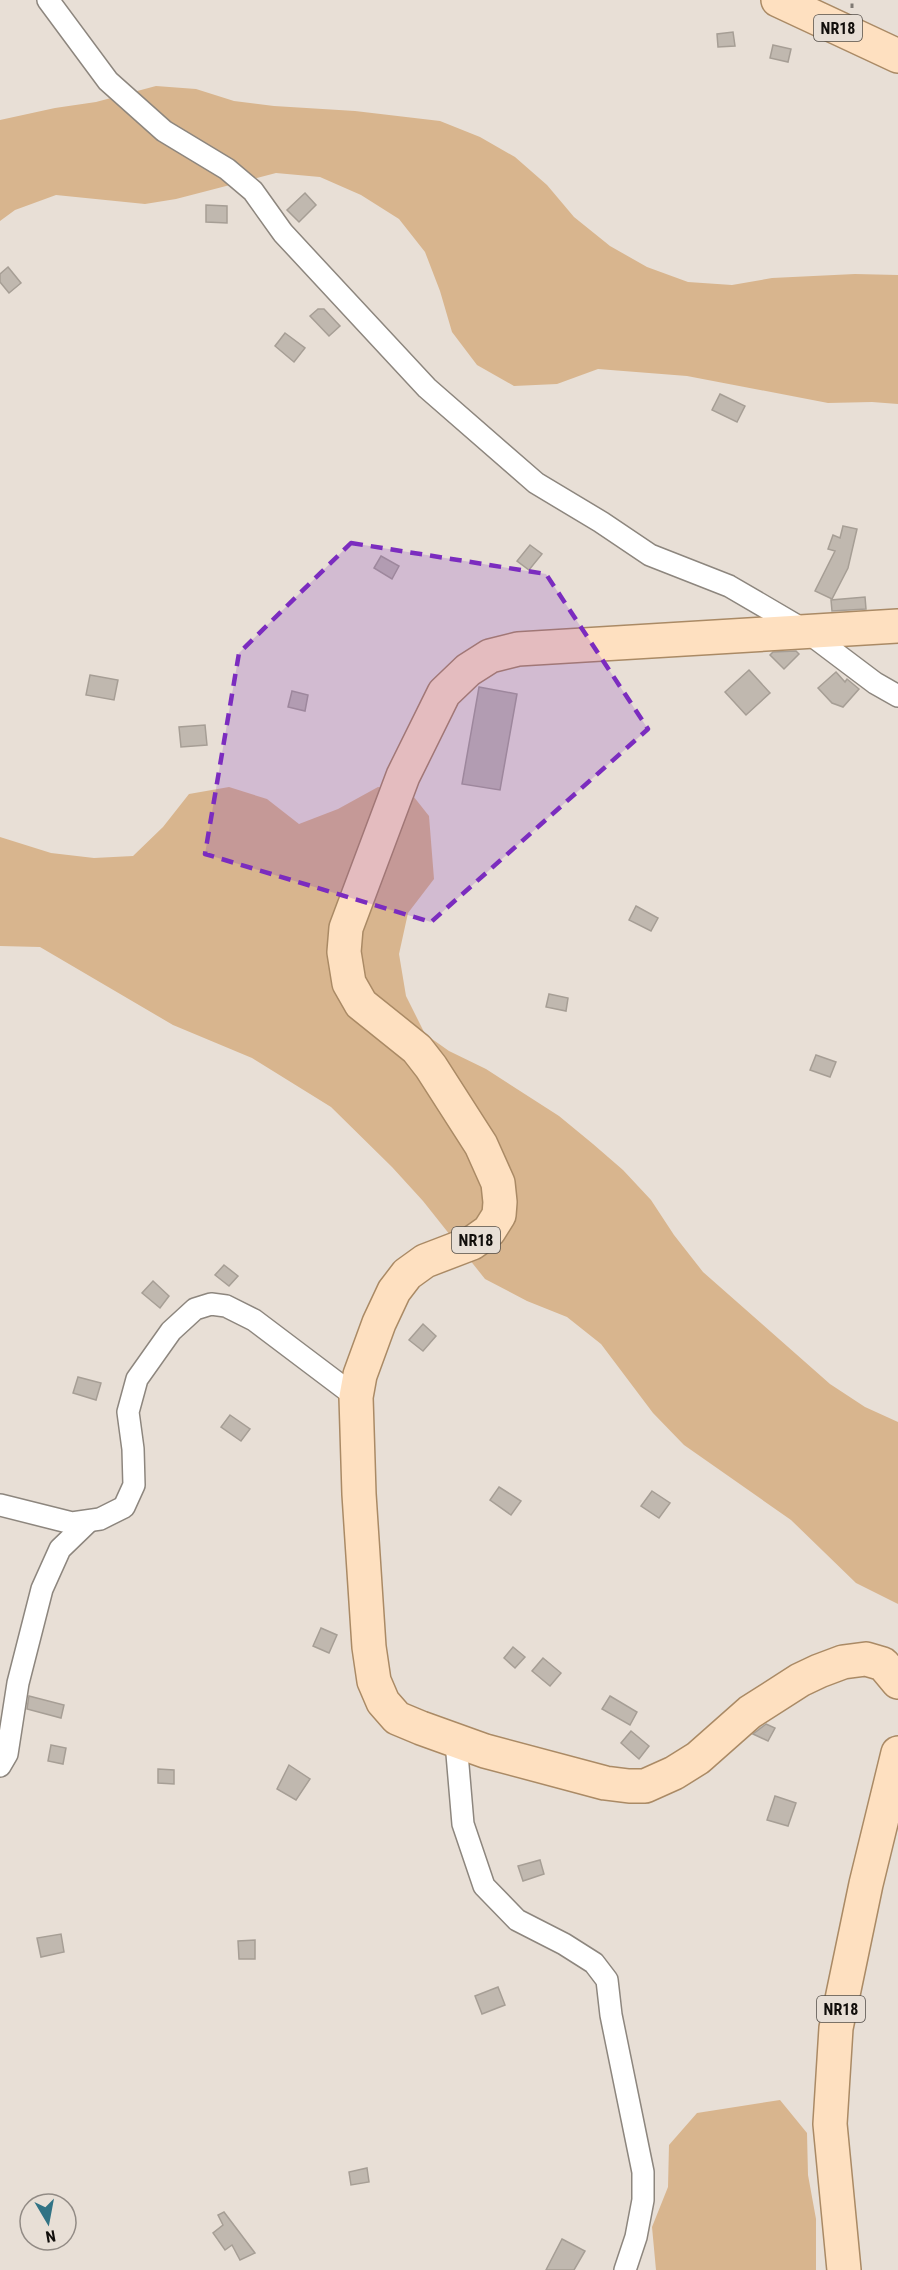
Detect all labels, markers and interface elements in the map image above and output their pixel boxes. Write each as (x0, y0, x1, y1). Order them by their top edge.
road number: NR18 (814, 15, 862, 41)
road number: NR18 (452, 1227, 500, 1253)
road number: NR18 (817, 1996, 865, 2022)
north arrow (18, 2192, 78, 2252)
text: N (44, 2226, 57, 2246)

